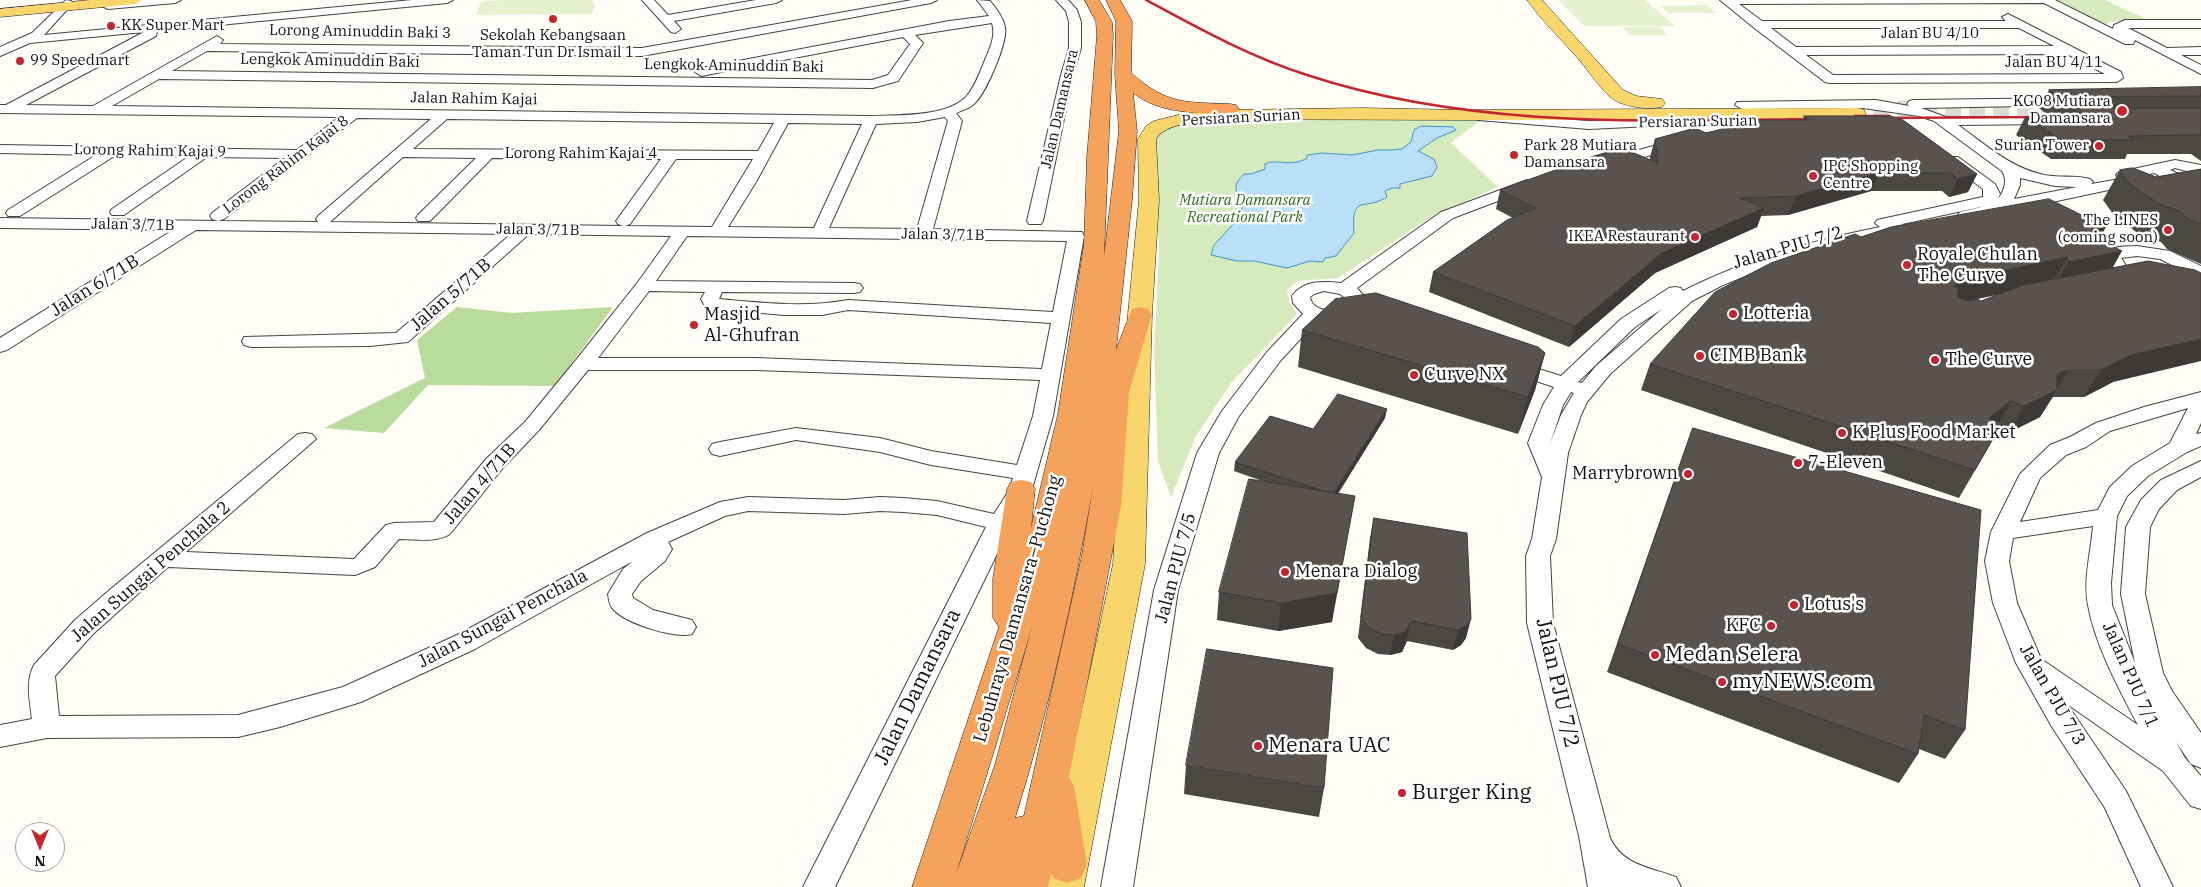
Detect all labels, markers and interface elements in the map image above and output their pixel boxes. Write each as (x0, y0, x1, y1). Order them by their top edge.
marker: Sekolah Kebangsaan Taman Tun Dr Ismail 1 (547, 13, 559, 25)
place label: KK Super Mart (121, 17, 225, 35)
marker: KK Super Mart (105, 20, 117, 32)
street label: Lorong Aminuddin Baki 3 (269, 21, 451, 43)
street label: Jalan BU 4/10 (1881, 25, 1979, 43)
place label: Sekolah Kebangsaan Taman Tun Dr Ismail 1 (472, 27, 634, 62)
street label: Jalan Damansara (1038, 48, 1082, 170)
street label: Lengkok Aminuddin Baki (240, 50, 420, 72)
place label: 99 Speedmart (30, 52, 129, 70)
street label: Jalan BU 4/11 (2005, 54, 2103, 72)
marker: 99 Speedmart (14, 55, 26, 67)
street label: Lengkok Aminuddin Baki (644, 55, 824, 77)
street label: Jalan Rahim Kajai (410, 89, 538, 109)
place label: KG08 Mutiara Damansara (2013, 93, 2111, 128)
marker: KG08 Mutiara Damansara (2115, 104, 2129, 118)
street label: Persiaran Surian (1181, 106, 1301, 130)
street label: Lorong Rahim Kajai 8 (220, 112, 352, 218)
street label: Persiaran Surian (1638, 112, 1758, 132)
place label: Park 28 Mutiara Damansara (1524, 137, 1637, 172)
place label: Surian Tower (1995, 137, 2089, 155)
marker: Surian Tower (2093, 140, 2105, 152)
street label: Lorong Rahim Kajai 9 (74, 141, 226, 161)
street label: Lorong Rahim Kajai 4 (505, 145, 657, 163)
marker: Park 28 Mutiara Damansara (1508, 149, 1520, 161)
place label: IPC Shopping Centre (1823, 158, 1918, 193)
marker: IPC Shopping Centre (1807, 170, 1819, 182)
park label: Mutiara Damansara Recreational Park (1179, 192, 1311, 227)
place label: The LINES (coming soon) (2058, 212, 2158, 247)
street label: Jalan 3/71B (91, 215, 175, 235)
street label: Jalan 3/71B (496, 220, 580, 240)
street label: Jalan PJU 7/2 (1731, 222, 1845, 274)
marker: The LINES (coming soon) (2162, 224, 2174, 236)
street label: Jalan 3/71B (901, 225, 985, 245)
place label: IKEA Restaurant (1568, 228, 1685, 246)
marker: IKEA Restaurant (1689, 231, 1701, 243)
place label: Royale Chulan The Curve (1917, 244, 2038, 286)
street label: Jalan 6/71B (47, 250, 143, 322)
street label: Jalan 5/71B (406, 254, 496, 336)
marker: Royale Chulan The Curve (1901, 259, 1913, 271)
place label: Lotteria (1743, 303, 1809, 325)
place label: Masjid Al-Ghufran (704, 304, 800, 346)
marker: Lotteria (1727, 308, 1739, 320)
marker: Masjid Al-Ghufran (688, 319, 700, 331)
place label: CIMB Bank (1710, 345, 1804, 367)
place label: The Curve (1945, 349, 2032, 371)
marker: CIMB Bank (1694, 350, 1706, 362)
marker: The Curve (1929, 354, 1941, 366)
place label: Curve NX (1424, 364, 1505, 386)
marker: Curve NX (1408, 369, 1420, 381)
place label: K Plus Food Market (1852, 422, 2016, 444)
marker: K Plus Food Market (1836, 427, 1848, 439)
street label: Jalan 4/71B (439, 439, 521, 529)
place label: 7-Eleven (1808, 452, 1883, 474)
marker: 7-Eleven (1792, 457, 1804, 469)
place label: Marrybrown (1572, 463, 1678, 485)
marker: Marrybrown (1682, 468, 1694, 480)
street label: Lebuhraya Damansara–Puchong (969, 473, 1067, 745)
street label: Jalan Sungai Penchala 2 (67, 497, 235, 647)
street label: Jalan PJU 7/5 (1151, 511, 1201, 625)
place label: Menara Dialog (1295, 561, 1417, 583)
street label: Jalan Sungai Penchala (414, 565, 592, 673)
marker: Menara Dialog (1279, 566, 1291, 578)
place label: Lotus's (1804, 594, 1864, 616)
marker: Lotus's (1788, 599, 1800, 611)
street label: Jalan Damansara (869, 605, 967, 769)
place label: KFC (1726, 615, 1761, 637)
street label: Jalan PJU 7/2 (1530, 616, 1584, 750)
street label: Jalan PJU 7/1 (2097, 619, 2163, 731)
marker: KFC (1765, 620, 1777, 632)
street label: Jalan PJU 7/3 (2014, 641, 2090, 749)
place label: Medan Selera (1665, 642, 1799, 668)
marker: Medan Selera (1649, 649, 1661, 661)
place label: myNEWS.com (1732, 669, 1873, 695)
marker: myNEWS.com (1716, 676, 1728, 688)
place label: Menara UAC (1268, 733, 1391, 759)
marker: Menara UAC (1252, 740, 1264, 752)
place label: Burger King (1412, 780, 1531, 806)
marker: Burger King (1396, 787, 1408, 799)
north arrow (15, 822, 65, 872)
text: N (34, 852, 46, 870)

